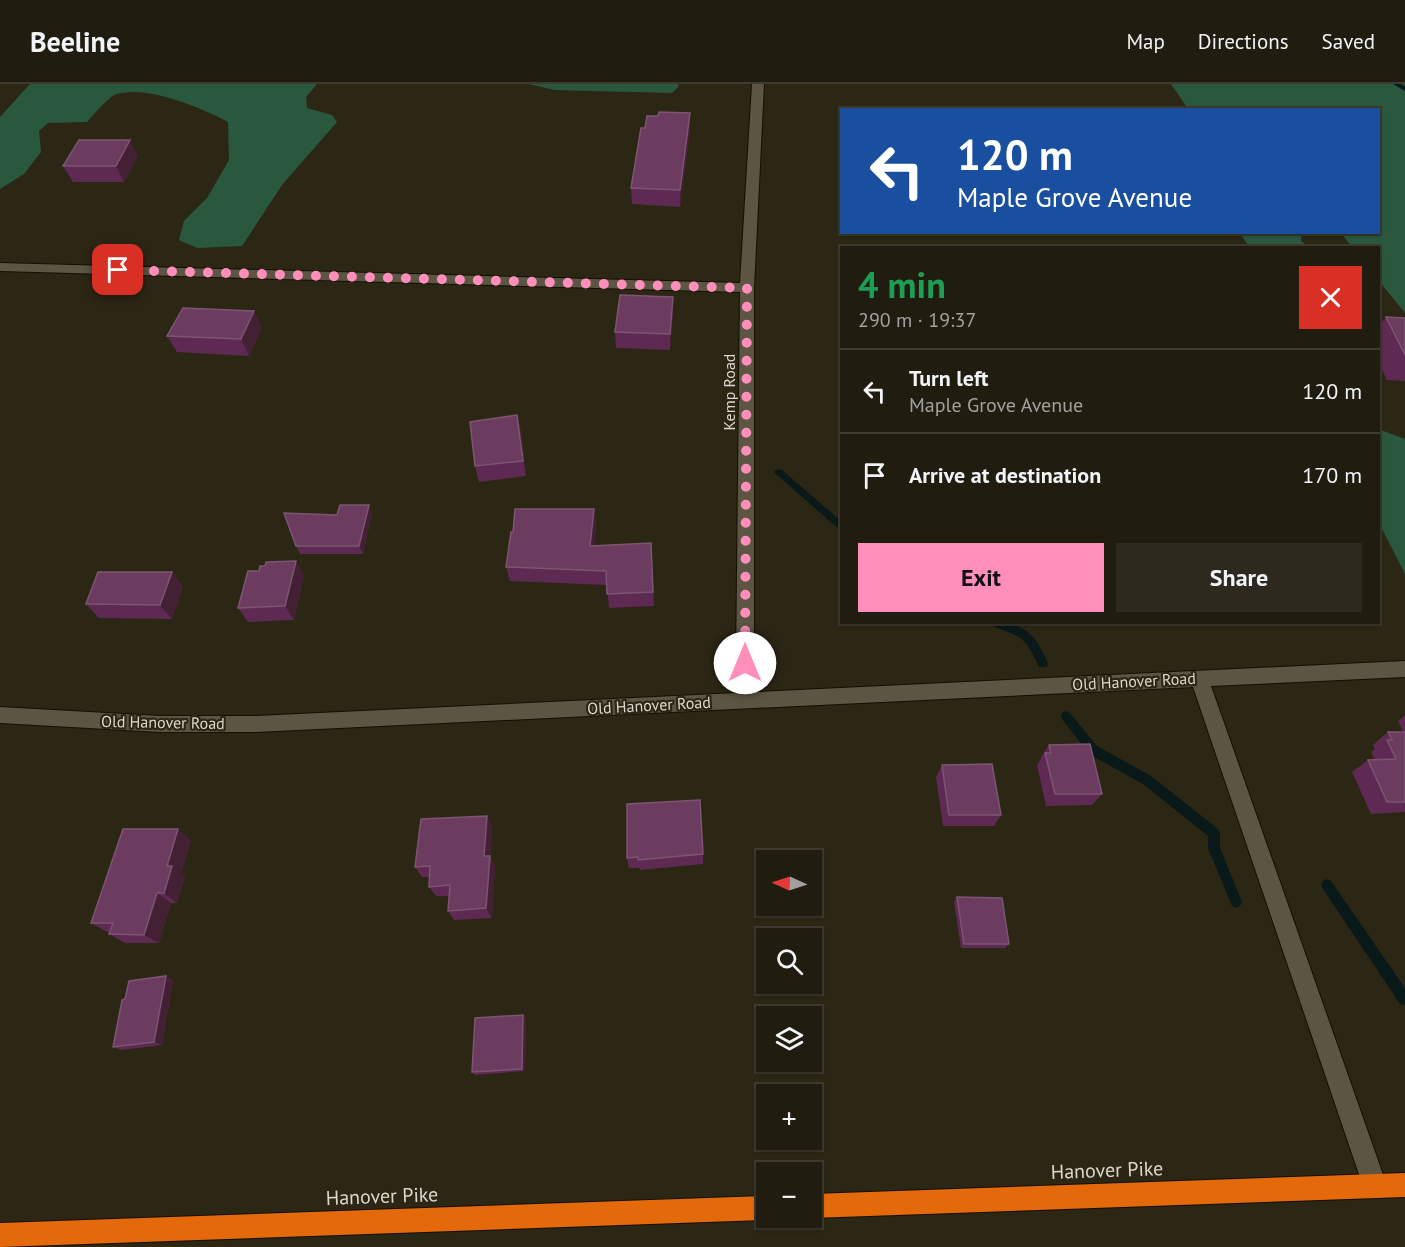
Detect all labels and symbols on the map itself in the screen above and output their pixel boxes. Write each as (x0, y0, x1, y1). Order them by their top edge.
pin (92, 244, 143, 295)
street label: Kemp Road (719, 354, 739, 430)
position arrow (713, 631, 777, 695)
street label: Old Hanover Road (1072, 668, 1196, 694)
street label: Old Hanover Road (587, 692, 711, 718)
street label: Old Hanover Road (101, 711, 225, 733)
north arrow (756, 850, 822, 916)
street label: Hanover Pike (1050, 1155, 1164, 1185)
street label: Hanover Pike (325, 1181, 439, 1211)

